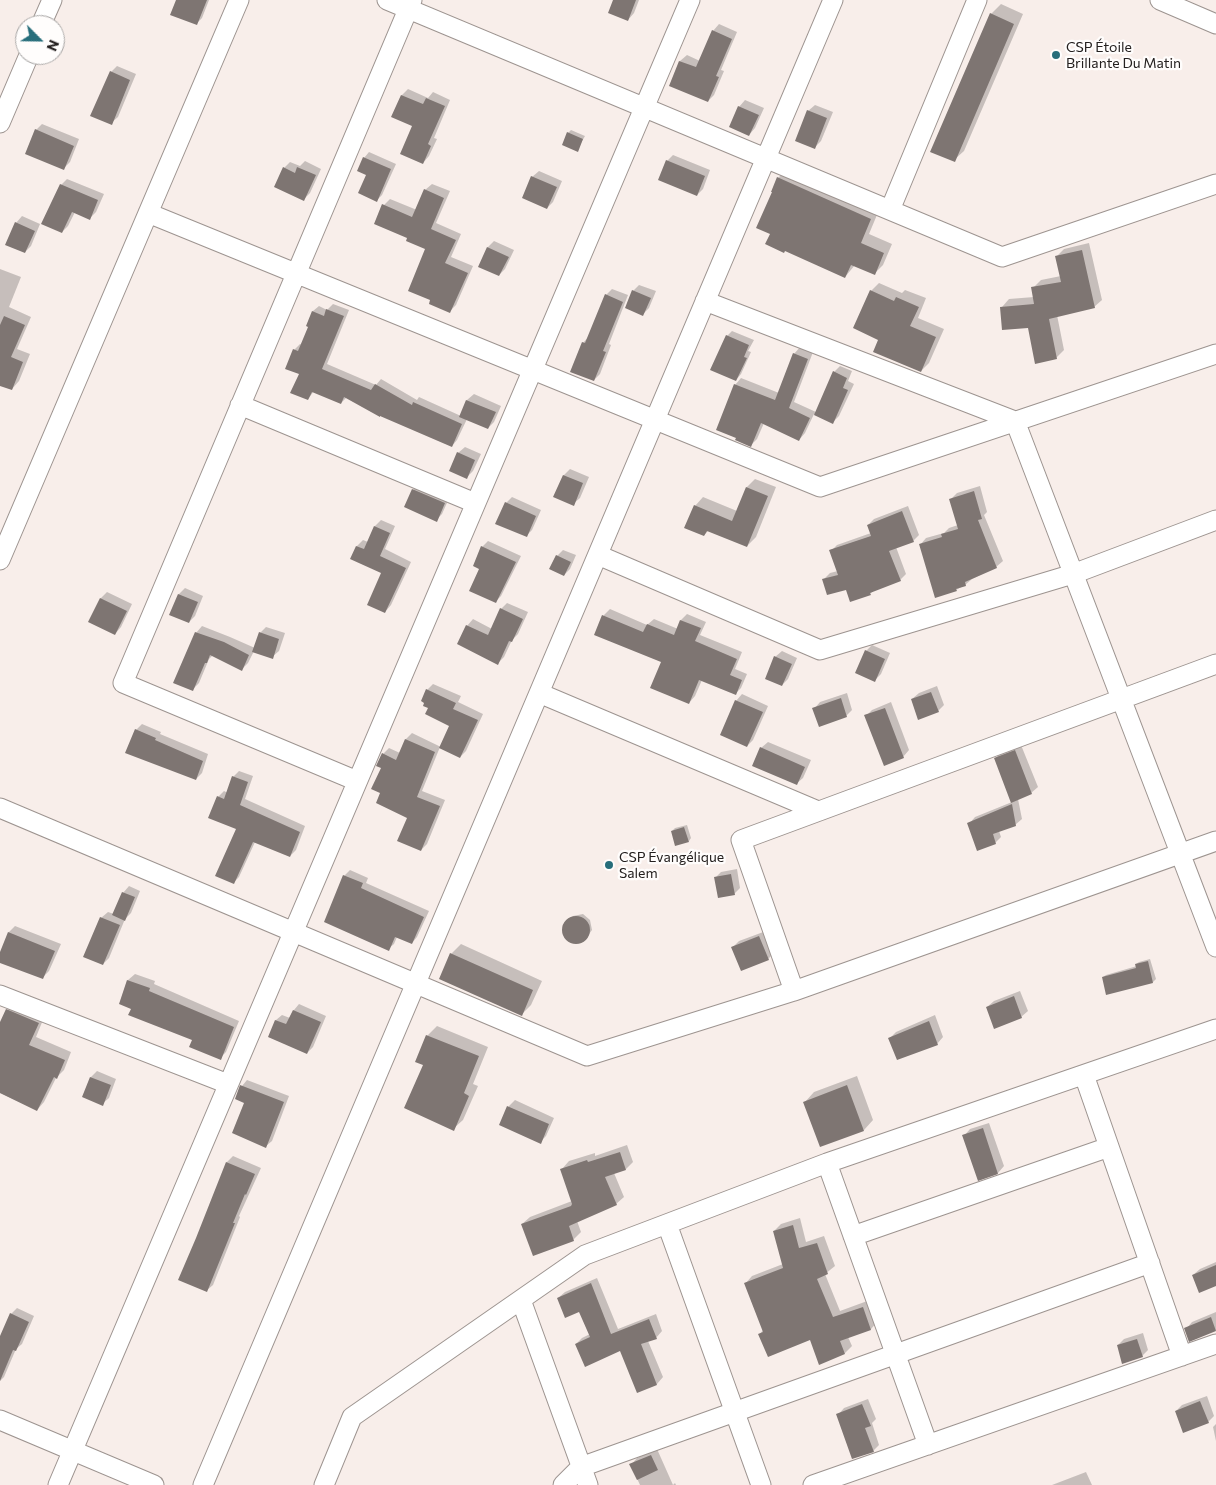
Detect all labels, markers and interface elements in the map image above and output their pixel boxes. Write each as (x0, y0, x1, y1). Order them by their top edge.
north arrow (15, 15, 65, 65)
text: N (43, 38, 63, 54)
place label: CSP Étoile Brillante Du Matin (1066, 39, 1181, 72)
marker: CSP Étoile Brillante Du Matin (1050, 49, 1062, 61)
place label: CSP Évangélique Salem (619, 849, 724, 882)
marker: CSP Évangélique Salem (603, 859, 615, 871)

